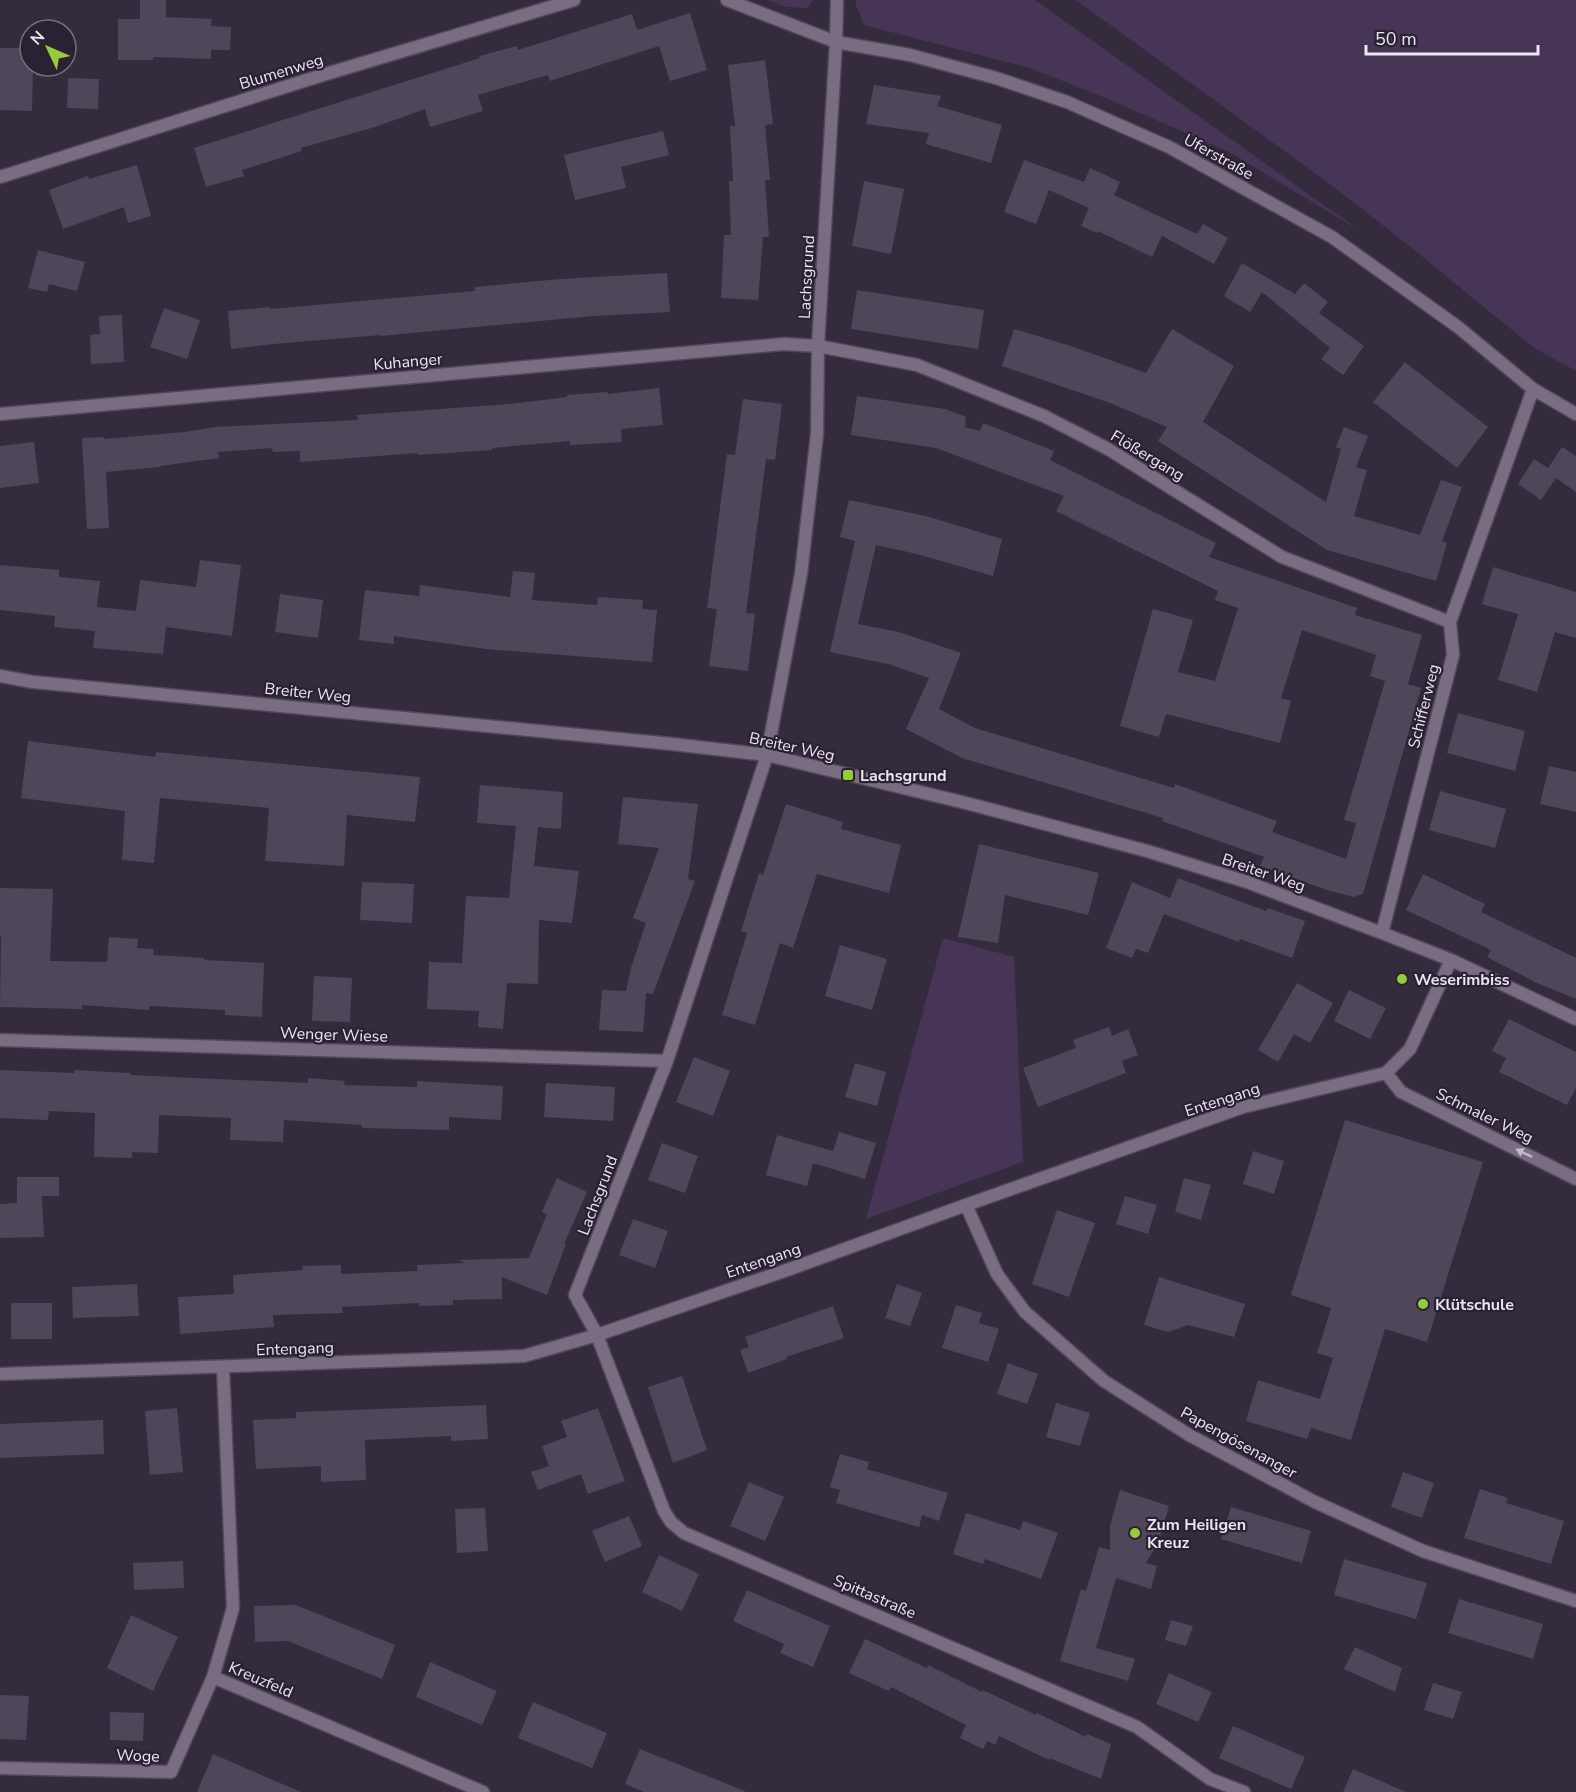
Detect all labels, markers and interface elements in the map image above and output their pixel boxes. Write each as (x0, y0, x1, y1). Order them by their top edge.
north arrow (18, 18, 78, 78)
scale bar (1366, 18, 1538, 56)
text: N (26, 26, 50, 50)
text: 50 m (1375, 27, 1417, 51)
street label: Blumenweg (236, 49, 326, 95)
street label: Uferstraße (1180, 129, 1257, 185)
street label: Lachsgrund (794, 235, 820, 320)
street label: Kuhanger (373, 348, 444, 376)
street label: Flößergang (1106, 425, 1189, 487)
street label: Schifferweg (1403, 662, 1445, 751)
street label: Breiter Weg (263, 678, 352, 708)
street label: Breiter Weg (747, 727, 837, 767)
place label: Lachsgrund (860, 765, 947, 787)
marker: Lachsgrund (841, 768, 855, 782)
street label: Breiter Weg (1219, 848, 1308, 898)
place label: Weserimbiss (1414, 969, 1510, 991)
marker: Weserimbiss (1395, 972, 1409, 986)
street label: Wenger Wiese (280, 1022, 388, 1048)
street label: Entengang (1182, 1077, 1263, 1122)
street label: Schmaler Weg (1432, 1083, 1537, 1149)
one-way arrow (1515, 1148, 1532, 1157)
street label: Lachsgrund (573, 1152, 623, 1238)
street label: Entengang (723, 1238, 804, 1284)
place label: Klütschule (1435, 1294, 1514, 1316)
marker: Klütschule (1416, 1297, 1430, 1311)
street label: Entengang (256, 1337, 334, 1361)
street label: Papengösenanger (1176, 1402, 1301, 1484)
place label: Zum Heiligen Kreuz (1147, 1514, 1246, 1554)
marker: Zum Heiligen Kreuz (1128, 1526, 1142, 1540)
street label: Spittastraße (830, 1570, 919, 1624)
street label: Kreuzfeld (225, 1656, 296, 1703)
street label: Woge (116, 1744, 160, 1768)

